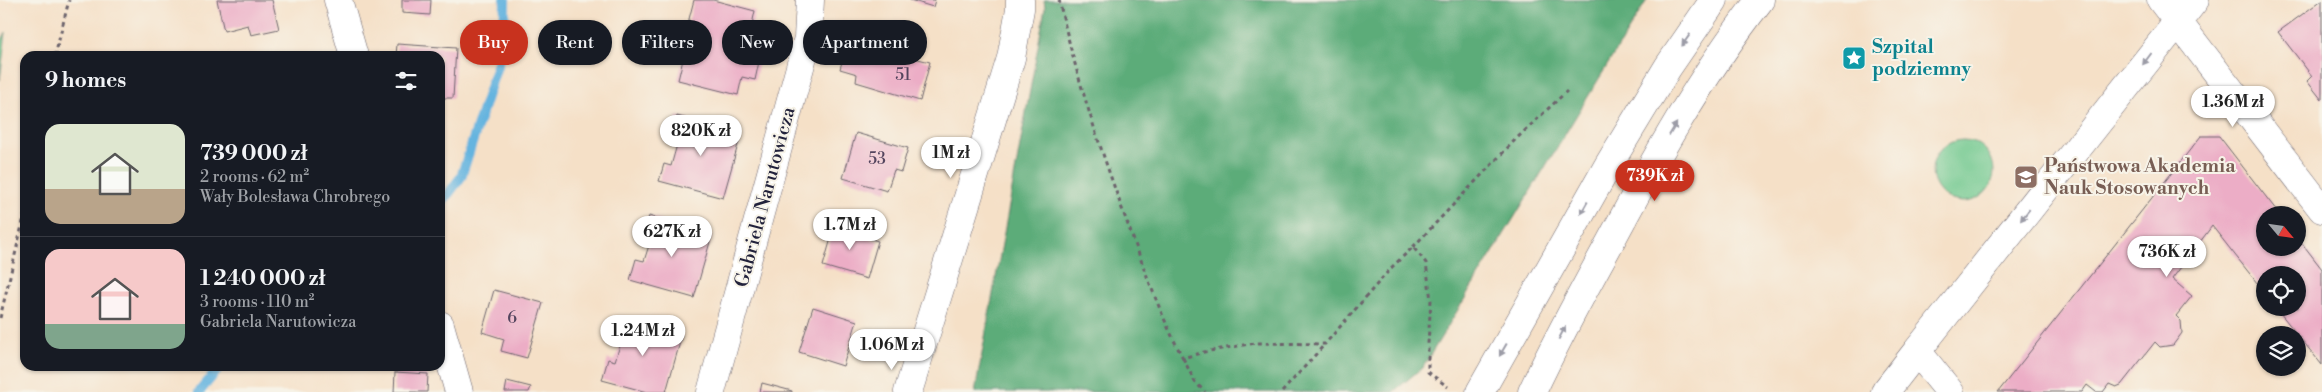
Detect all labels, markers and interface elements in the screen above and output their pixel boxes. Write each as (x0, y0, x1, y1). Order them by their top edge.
chip: Buy (460, 20, 528, 65)
chip: Rent (538, 20, 612, 65)
chip: Filters (622, 20, 712, 65)
chip: New (722, 20, 793, 65)
chip: Apartment (803, 20, 927, 65)
one-way arrow (1681, 33, 1691, 47)
place label: Szpital podziemny (1872, 35, 1972, 81)
place icon: Szpital podziemny (1841, 45, 1867, 71)
one-way arrow (2142, 52, 2153, 65)
house number: 51 (895, 65, 911, 85)
icon: filters (392, 67, 420, 95)
text: 9 homes (45, 68, 126, 94)
pin: 1.36M zł (2181, 86, 2285, 128)
text: 1.36M zł (2202, 92, 2264, 112)
street label: Gabriela Narutowicza (729, 104, 801, 290)
pin: 820K zł (655, 114, 747, 157)
text: 820K zł (671, 121, 731, 141)
one-way arrow (1668, 122, 1677, 135)
pin: 1M zł (916, 136, 986, 179)
text: 739 000 zł (200, 141, 307, 167)
text: 1M zł (932, 143, 970, 163)
icon: home (85, 144, 145, 204)
house number: 53 (868, 149, 886, 169)
place label: Państwowa Akademia Nauk Stosowanych (2044, 154, 2236, 200)
pin: 739K zł (1609, 160, 1701, 202)
school or university icon: Państwowa Akademia Nauk Stosowanych (2013, 164, 2039, 190)
text: 739K zł (1626, 166, 1684, 186)
text: 2 rooms · 62 m² (200, 167, 309, 187)
text: Wały Bolesława Chrobrego (200, 187, 390, 207)
one-way arrow (1579, 202, 1588, 215)
north arrow (2256, 206, 2306, 256)
map controls (2256, 206, 2306, 376)
pin: 1.7M zł (804, 208, 896, 251)
one-way arrow (2020, 208, 2031, 221)
text: 1.7M zł (824, 215, 876, 235)
pin: 627K zł (626, 216, 718, 258)
text: 627K zł (643, 222, 701, 242)
pin: 736K zł (2121, 236, 2213, 278)
text: 736K zł (2138, 242, 2196, 262)
text: 1 240 000 zł (200, 266, 326, 292)
button: locate (2256, 266, 2306, 316)
icon: home (85, 269, 145, 329)
text: 3 rooms · 110 m² (200, 292, 314, 312)
house number: 6 (507, 308, 517, 328)
text: Gabriela Narutowicza (200, 312, 356, 332)
pin: 1.24M zł (591, 314, 695, 357)
text: 1.24M zł (611, 321, 675, 341)
one-way arrow (1558, 326, 1566, 340)
button: layers (2256, 326, 2306, 376)
pin: 1.06M zł (840, 328, 944, 371)
text: 1.06M zł (860, 335, 924, 355)
one-way arrow (1499, 343, 1508, 356)

